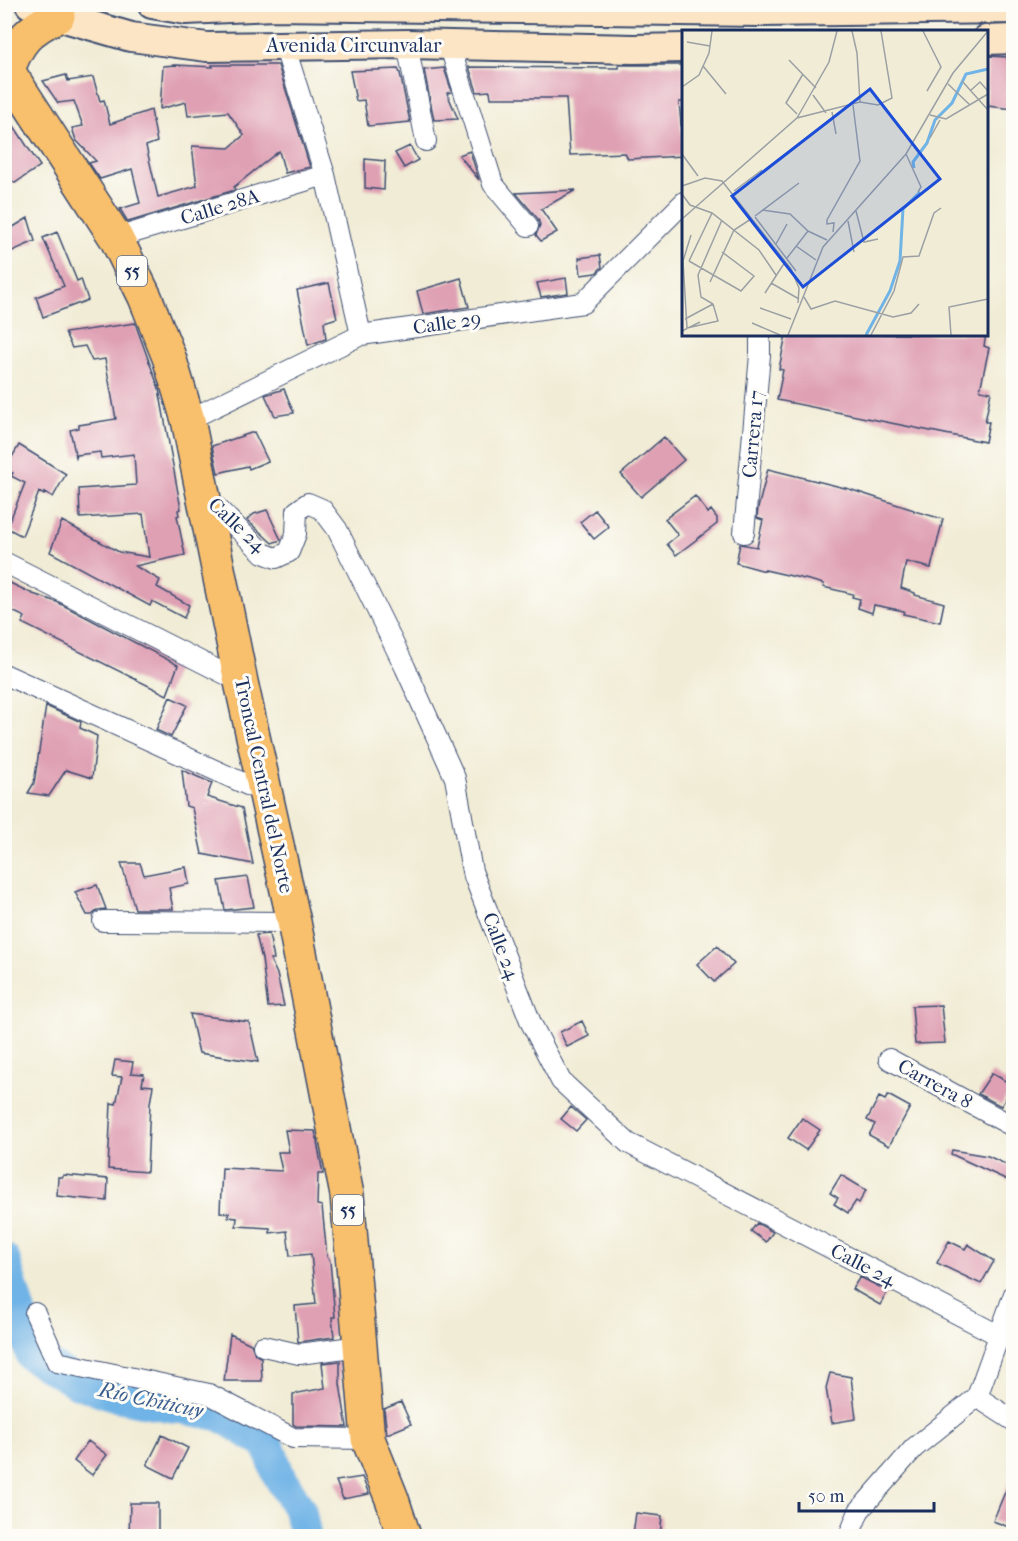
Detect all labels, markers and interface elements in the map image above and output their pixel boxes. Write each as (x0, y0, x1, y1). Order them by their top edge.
inset map (682, 30, 988, 336)
street label: Avenida Circunvalar (265, 34, 442, 57)
street label: Calle 28A (178, 184, 263, 230)
road number: 55 (117, 256, 147, 286)
street label: Calle 29 (411, 307, 483, 339)
street label: Carrera 17 (738, 389, 768, 479)
street label: Calle 24 (204, 493, 271, 558)
street label: Troncal Central del Norte (230, 675, 298, 895)
street label: Calle 24 (478, 909, 525, 984)
street label: Carrera 8 (894, 1054, 976, 1114)
road number: 55 (333, 1195, 363, 1225)
street label: Calle 24 (827, 1239, 900, 1292)
water label: Río Chiticuy (95, 1377, 207, 1423)
scale bar (799, 1475, 934, 1513)
text: 50 m (808, 1486, 845, 1507)

